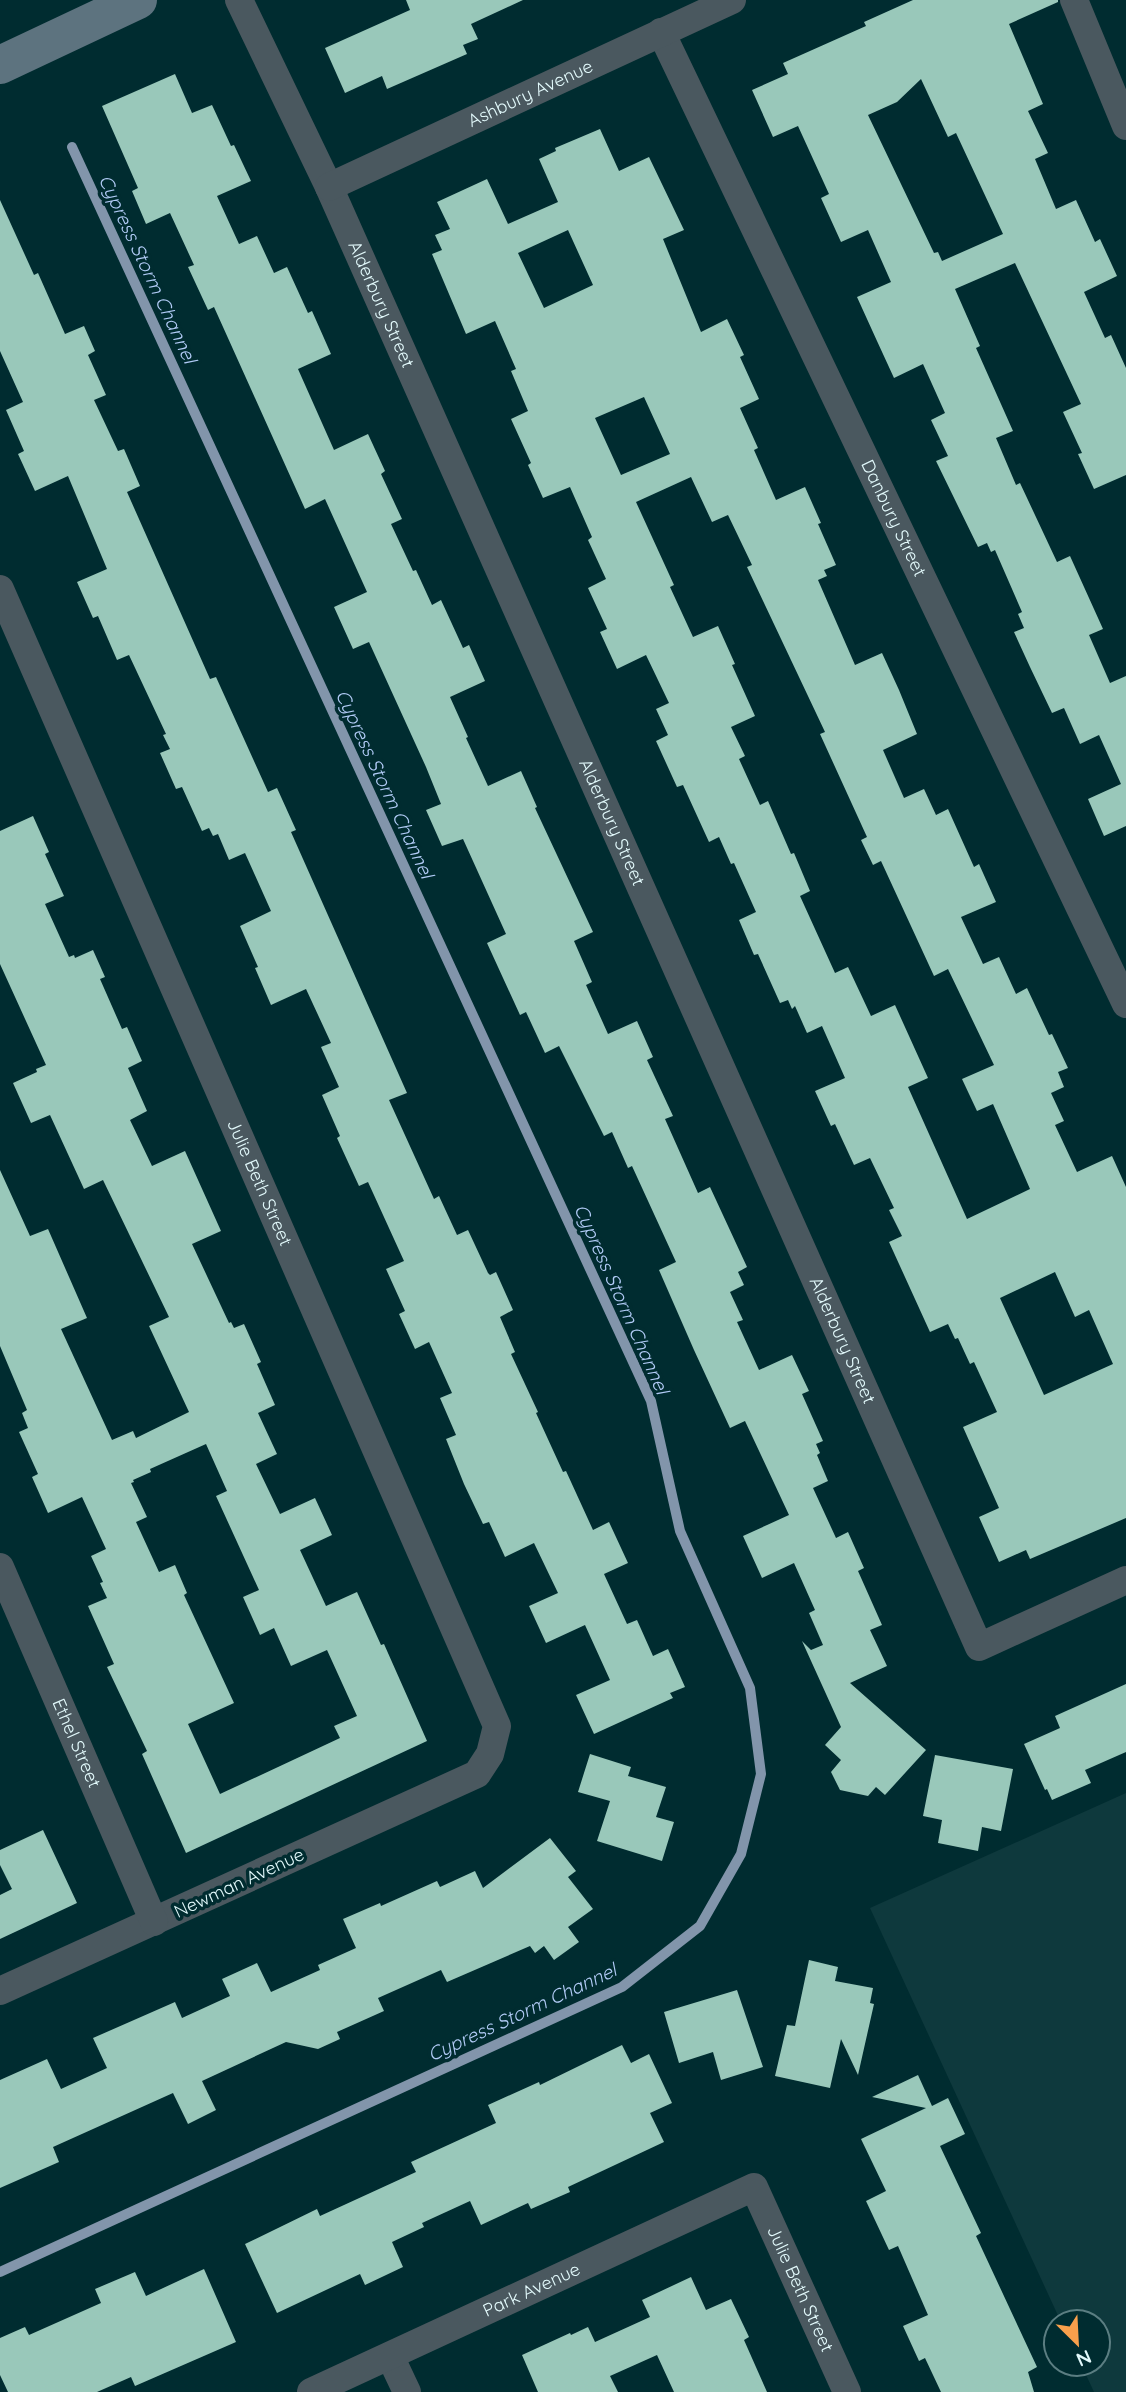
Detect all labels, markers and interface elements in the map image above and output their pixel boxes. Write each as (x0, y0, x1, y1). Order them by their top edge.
street label: Ashbury Avenue (464, 54, 596, 132)
water label: Cypress Storm Channel (94, 171, 203, 370)
street label: Alderbury Street (344, 237, 420, 371)
street label: Danbury Street (856, 456, 932, 580)
water label: Cypress Storm Channel (331, 686, 440, 885)
street label: Alderbury Street (574, 755, 651, 889)
street label: Julie Beth Street (222, 1116, 298, 1249)
water label: Cypress Storm Channel (569, 1200, 676, 1400)
street label: Alderbury Street (805, 1273, 881, 1407)
street label: Ethel Street (47, 1695, 106, 1791)
street label: Newman Avenue (170, 1842, 308, 1923)
water label: Cypress Storm Channel (424, 1957, 623, 2066)
street label: Julie Beth Street (762, 2222, 839, 2355)
street label: Park Avenue (479, 2257, 584, 2322)
north arrow (1042, 2308, 1112, 2378)
text: N (1073, 2345, 1095, 2372)

